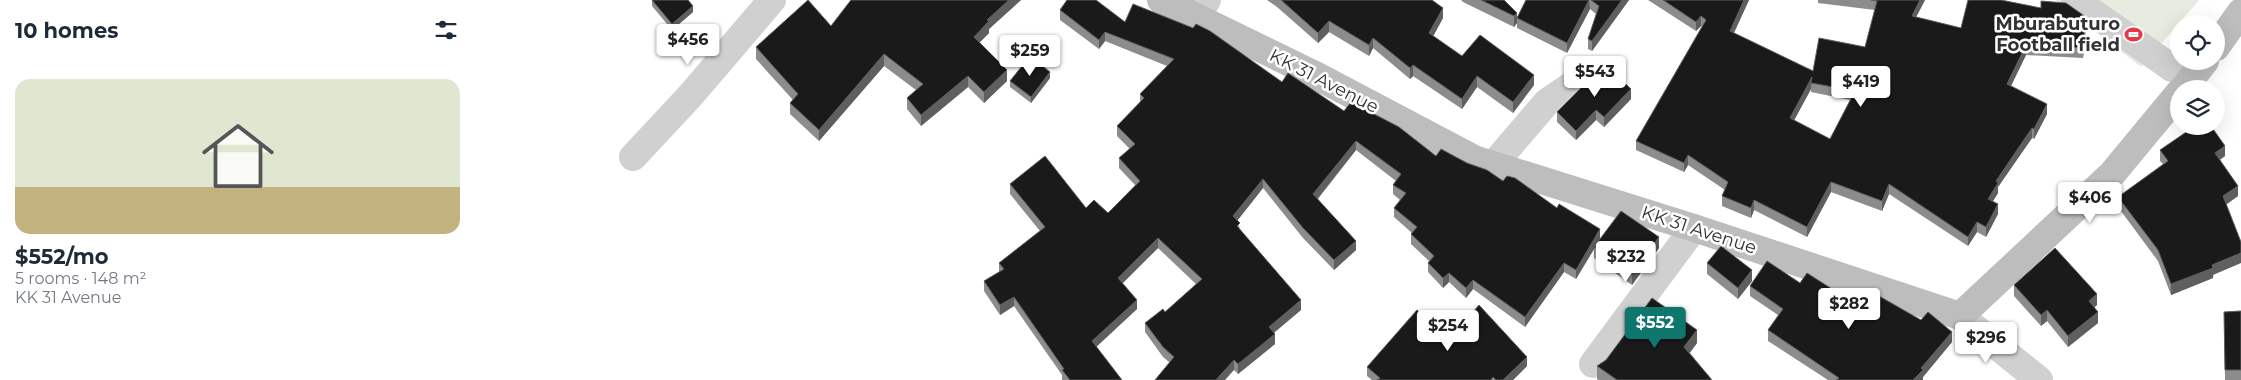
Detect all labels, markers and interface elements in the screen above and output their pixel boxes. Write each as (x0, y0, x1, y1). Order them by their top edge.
place label: Mburabuturo Football field (1995, 13, 2120, 56)
map controls (2170, 15, 2225, 135)
button: locate (2170, 15, 2225, 70)
icon: filters (432, 16, 460, 44)
text: 10 homes (15, 18, 118, 43)
pin: $456 (658, 23, 718, 66)
sports icon: Mburabuturo Football field (2124, 24, 2144, 44)
text: $456 (667, 30, 709, 49)
pin: $259 (1000, 34, 1060, 77)
text: $259 (1010, 41, 1050, 60)
street label: KK 31 Avenue (1266, 44, 1382, 118)
pin: $543 (1565, 56, 1625, 98)
text: $543 (1575, 62, 1615, 81)
pin: $419 (1831, 66, 1891, 108)
text: $419 (1842, 72, 1880, 91)
button: layers (2170, 80, 2225, 135)
icon: home (193, 111, 283, 201)
pin: $406 (2060, 182, 2120, 224)
text: $406 (2069, 188, 2111, 207)
street label: KK 31 Avenue (1639, 201, 1759, 259)
pin: $232 (1596, 240, 1656, 283)
text: $552/mo (15, 244, 109, 269)
text: $232 (1607, 247, 1645, 266)
text: 5 rooms · 148 m² (15, 269, 147, 288)
text: KK 31 Avenue (15, 288, 121, 307)
pin: $282 (1819, 288, 1879, 330)
text: $282 (1829, 294, 1869, 313)
pin: $552 (1625, 306, 1685, 349)
pin: $254 (1418, 310, 1478, 352)
text: $552 (1636, 313, 1674, 332)
text: $254 (1428, 316, 1468, 335)
pin: $296 (1956, 322, 2016, 364)
text: $296 (1966, 328, 2006, 347)

